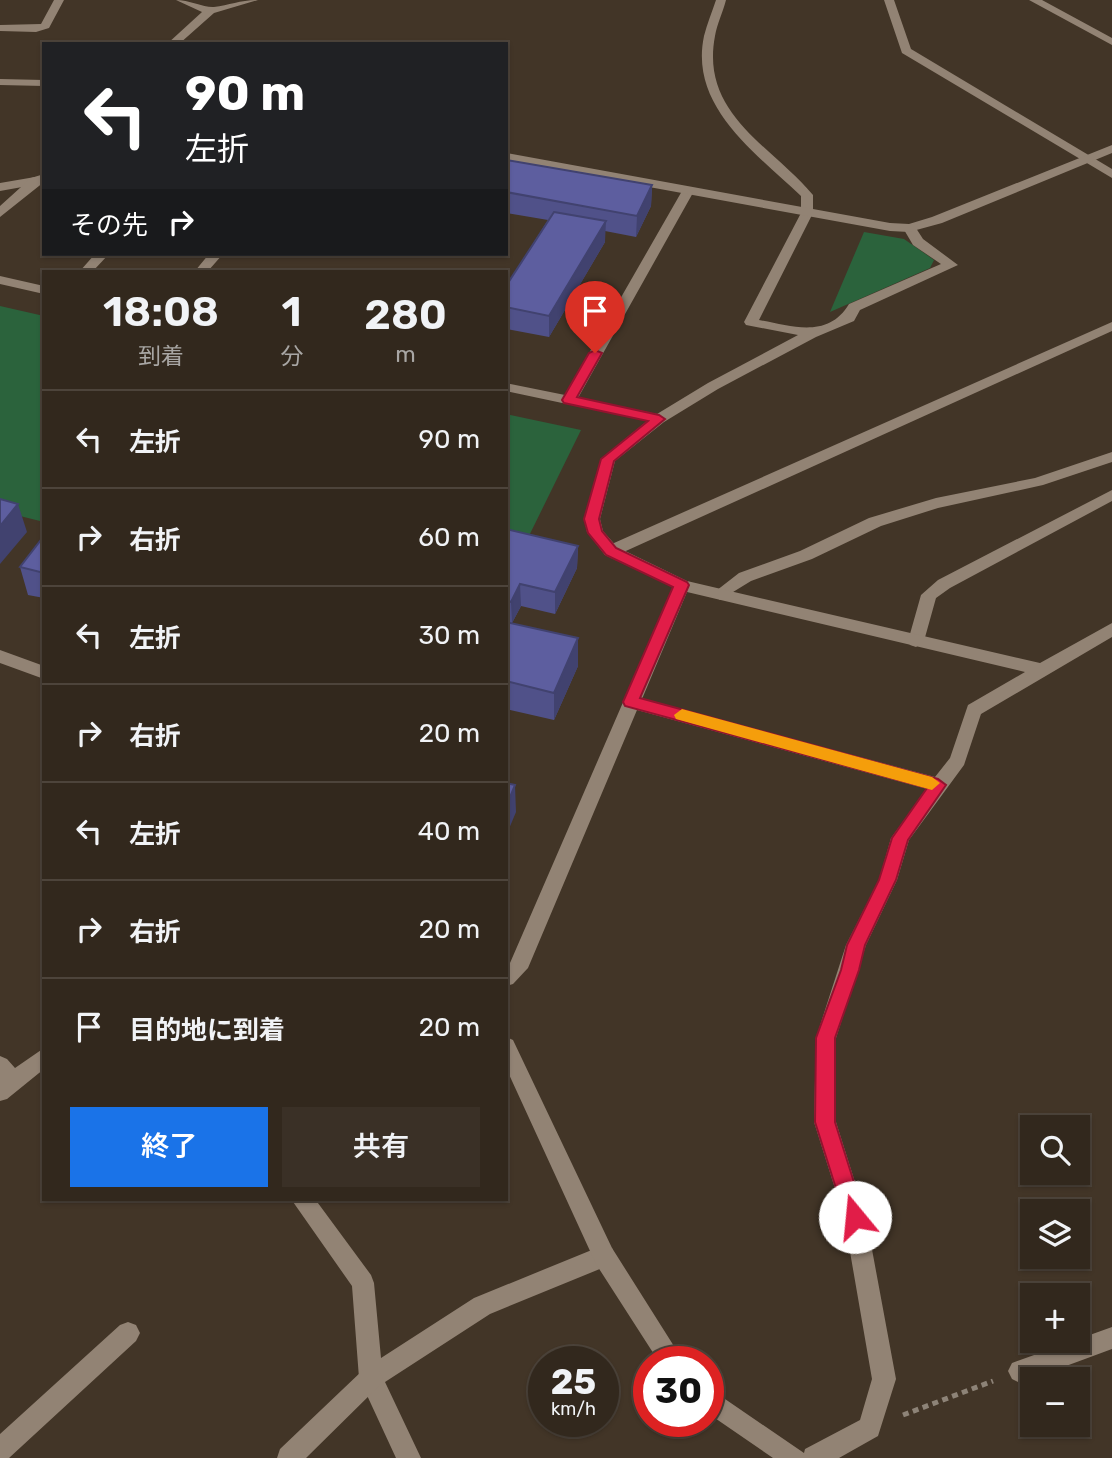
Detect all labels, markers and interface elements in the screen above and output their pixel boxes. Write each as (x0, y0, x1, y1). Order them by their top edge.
text: 90 m (185, 64, 305, 122)
icon: left (70, 70, 161, 161)
text: 左折 (185, 130, 249, 168)
icon: right (162, 203, 200, 241)
text: その先 (70, 210, 148, 241)
pin (565, 281, 625, 353)
text: 18:08 (103, 287, 219, 337)
text: 1 (282, 287, 302, 337)
text: 280 (364, 290, 447, 340)
icon: arrive (576, 292, 614, 330)
text: m (395, 340, 416, 368)
text: 到着 (138, 342, 184, 370)
text: 分 (280, 342, 303, 370)
icon: left (70, 420, 108, 458)
text: 90 m (419, 424, 480, 455)
text: 左折 (129, 427, 181, 458)
icon: right (70, 518, 108, 556)
text: 60 m (418, 522, 480, 553)
text: 右折 (129, 525, 181, 556)
icon: left (70, 616, 108, 654)
text: 30 m (418, 620, 480, 651)
text: 左折 (129, 623, 181, 654)
icon: right (70, 714, 108, 752)
text: 20 m (419, 718, 480, 749)
text: 右折 (129, 721, 181, 752)
icon: left (70, 812, 108, 850)
text: 40 m (418, 816, 480, 847)
text: 左折 (129, 819, 181, 850)
icon: right (70, 910, 108, 948)
text: 20 m (419, 914, 480, 945)
text: 右折 (129, 917, 181, 948)
icon: arrive (70, 1008, 108, 1046)
text: 20 m (419, 1012, 480, 1043)
text: 目的地に到着 (129, 1015, 285, 1046)
button: 終了 (70, 1107, 268, 1187)
button: 共有 (282, 1107, 480, 1187)
map controls (1020, 1115, 1090, 1437)
button: search (1020, 1115, 1090, 1185)
position arrow (818, 1180, 892, 1254)
button: layers (1020, 1199, 1090, 1269)
button: + (1020, 1283, 1090, 1353)
speed limit sign: 30 (633, 1346, 724, 1437)
text: 25 (551, 1361, 596, 1403)
button: − (1020, 1367, 1090, 1437)
text: km/h (551, 1398, 596, 1420)

